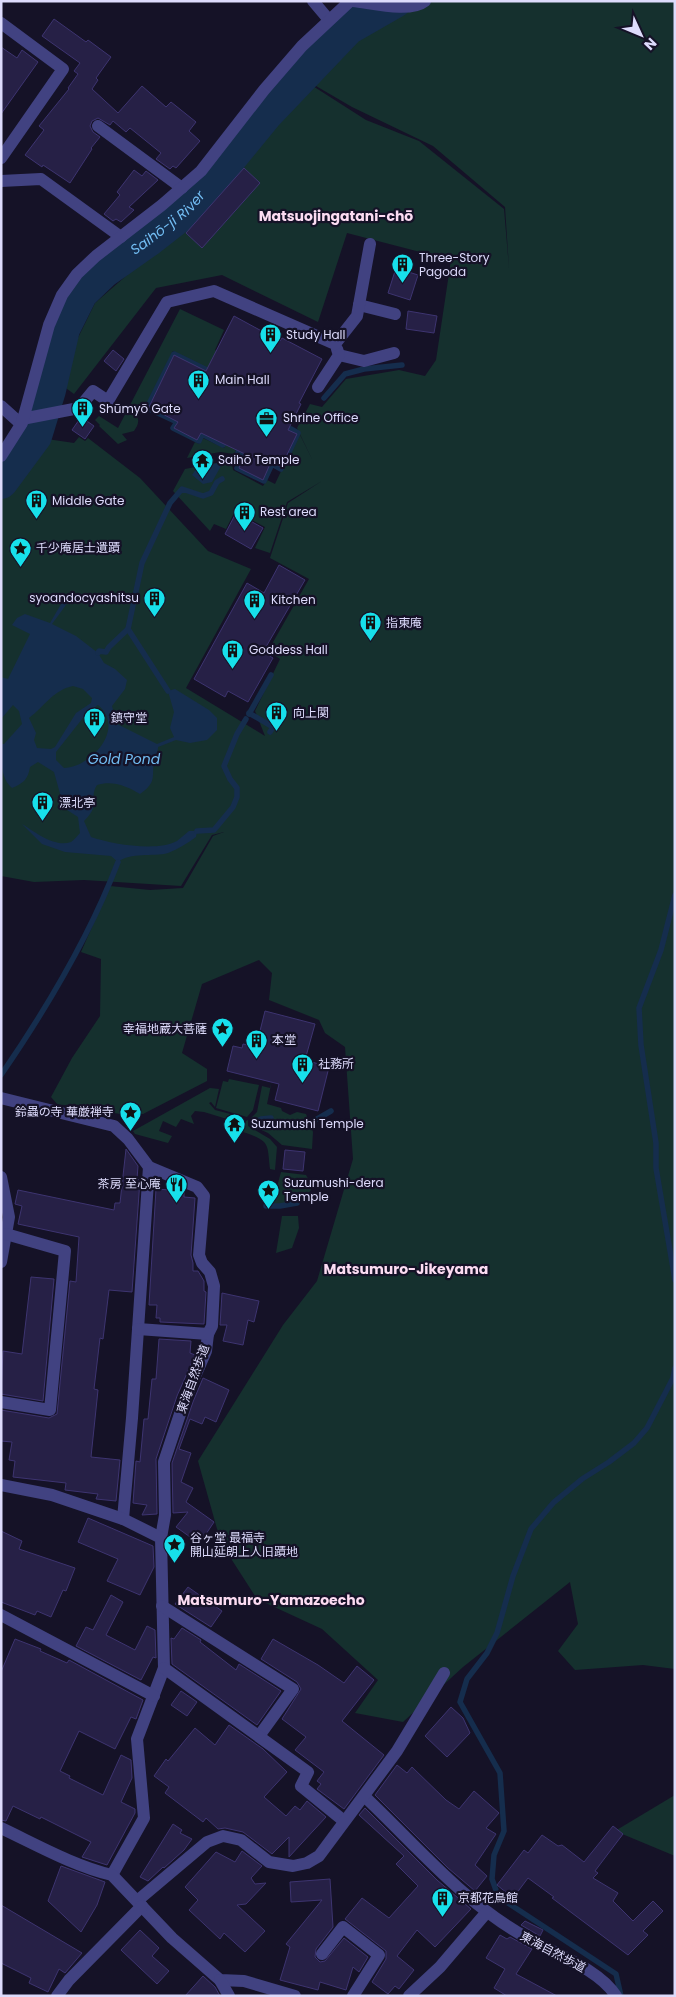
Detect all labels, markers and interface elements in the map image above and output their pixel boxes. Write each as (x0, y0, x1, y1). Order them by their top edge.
north arrow (616, 10, 666, 60)
text: N (640, 33, 661, 55)
water label: Saihō-ji River (126, 186, 210, 259)
district label: Matsuojingatani-chō (259, 206, 413, 226)
place label: Three-Story Pagoda (419, 249, 490, 280)
building icon: Three-Story Pagoda (391, 253, 415, 284)
building icon: Study Hall (258, 323, 282, 354)
place label: Study Hall (286, 326, 346, 343)
building icon: Main Hall (187, 368, 211, 399)
place label: Main Hall (215, 371, 270, 388)
building icon: Shūmyō Gate (71, 397, 95, 428)
place label: Shūmyō Gate (99, 400, 181, 417)
office icon: Shrine Office (255, 406, 279, 437)
place label: Shrine Office (283, 409, 358, 426)
temple icon: Saihō Temple (190, 448, 214, 479)
place label: Saihō Temple (218, 451, 299, 468)
building icon: Middle Gate (24, 489, 48, 520)
place label: Middle Gate (52, 492, 124, 509)
building icon: Rest area (232, 500, 256, 531)
place label: Rest area (260, 503, 317, 520)
place icon: 千少庵居士遺蹟 (8, 536, 32, 567)
place label: 千少庵居士遺蹟 (36, 539, 120, 556)
building icon: syoandocyashitsu (143, 586, 167, 617)
building icon: Kitchen (243, 588, 267, 619)
place label: syoandocyashitsu (29, 589, 139, 606)
place label: Kitchen (271, 591, 316, 608)
building icon: 指東庵 (358, 611, 382, 642)
place label: 指東庵 (386, 614, 422, 631)
building icon: Goddess Hall (221, 638, 245, 669)
place label: Goddess Hall (249, 641, 328, 658)
building icon: 向上関 (265, 701, 289, 732)
place label: 向上関 (293, 704, 329, 721)
building icon: 鎮守堂 (83, 706, 107, 737)
place label: 鎮守堂 (111, 709, 147, 726)
water label: Gold Pond (88, 749, 161, 769)
building icon: 漂北亭 (31, 791, 55, 822)
place label: 漂北亭 (59, 794, 95, 811)
place icon: 幸福地蔵大菩薩 (211, 1017, 235, 1048)
place label: 幸福地蔵大菩薩 (123, 1020, 207, 1037)
building icon: 本堂 (244, 1028, 268, 1059)
place label: 本堂 (272, 1031, 296, 1048)
building icon: 社務所 (290, 1052, 314, 1083)
place label: 社務所 (318, 1055, 354, 1072)
place icon: 鈴蟲の寺 華厳禅寺 (118, 1100, 142, 1131)
place label: 鈴蟲の寺 華厳禅寺 (15, 1103, 114, 1120)
temple icon: Suzumushi Temple (223, 1112, 247, 1143)
place label: Suzumushi Temple (251, 1115, 364, 1132)
restaurant icon: 茶房 至心庵 (165, 1172, 189, 1203)
place label: Suzumushi-dera Temple (284, 1174, 384, 1205)
place label: 茶房 至心庵 (98, 1175, 161, 1192)
place icon: Suzumushi-dera Temple (256, 1178, 280, 1209)
district label: Matsumuro-Jikeyama (324, 1259, 488, 1279)
street label: 東海自然歩道 (172, 1342, 213, 1416)
place label: 谷ヶ堂 最福寺 開山延朗上人旧蹟地 (190, 1529, 298, 1560)
place icon: 谷ヶ堂 最福寺 開山延朗上人旧蹟地 (162, 1533, 186, 1564)
district label: Matsumuro-Yamazoecho (177, 1590, 365, 1610)
building icon: 京都花鳥館 (430, 1886, 454, 1917)
place label: 京都花鳥館 (458, 1889, 518, 1906)
street label: 東海自然歩道 (517, 1927, 589, 1976)

